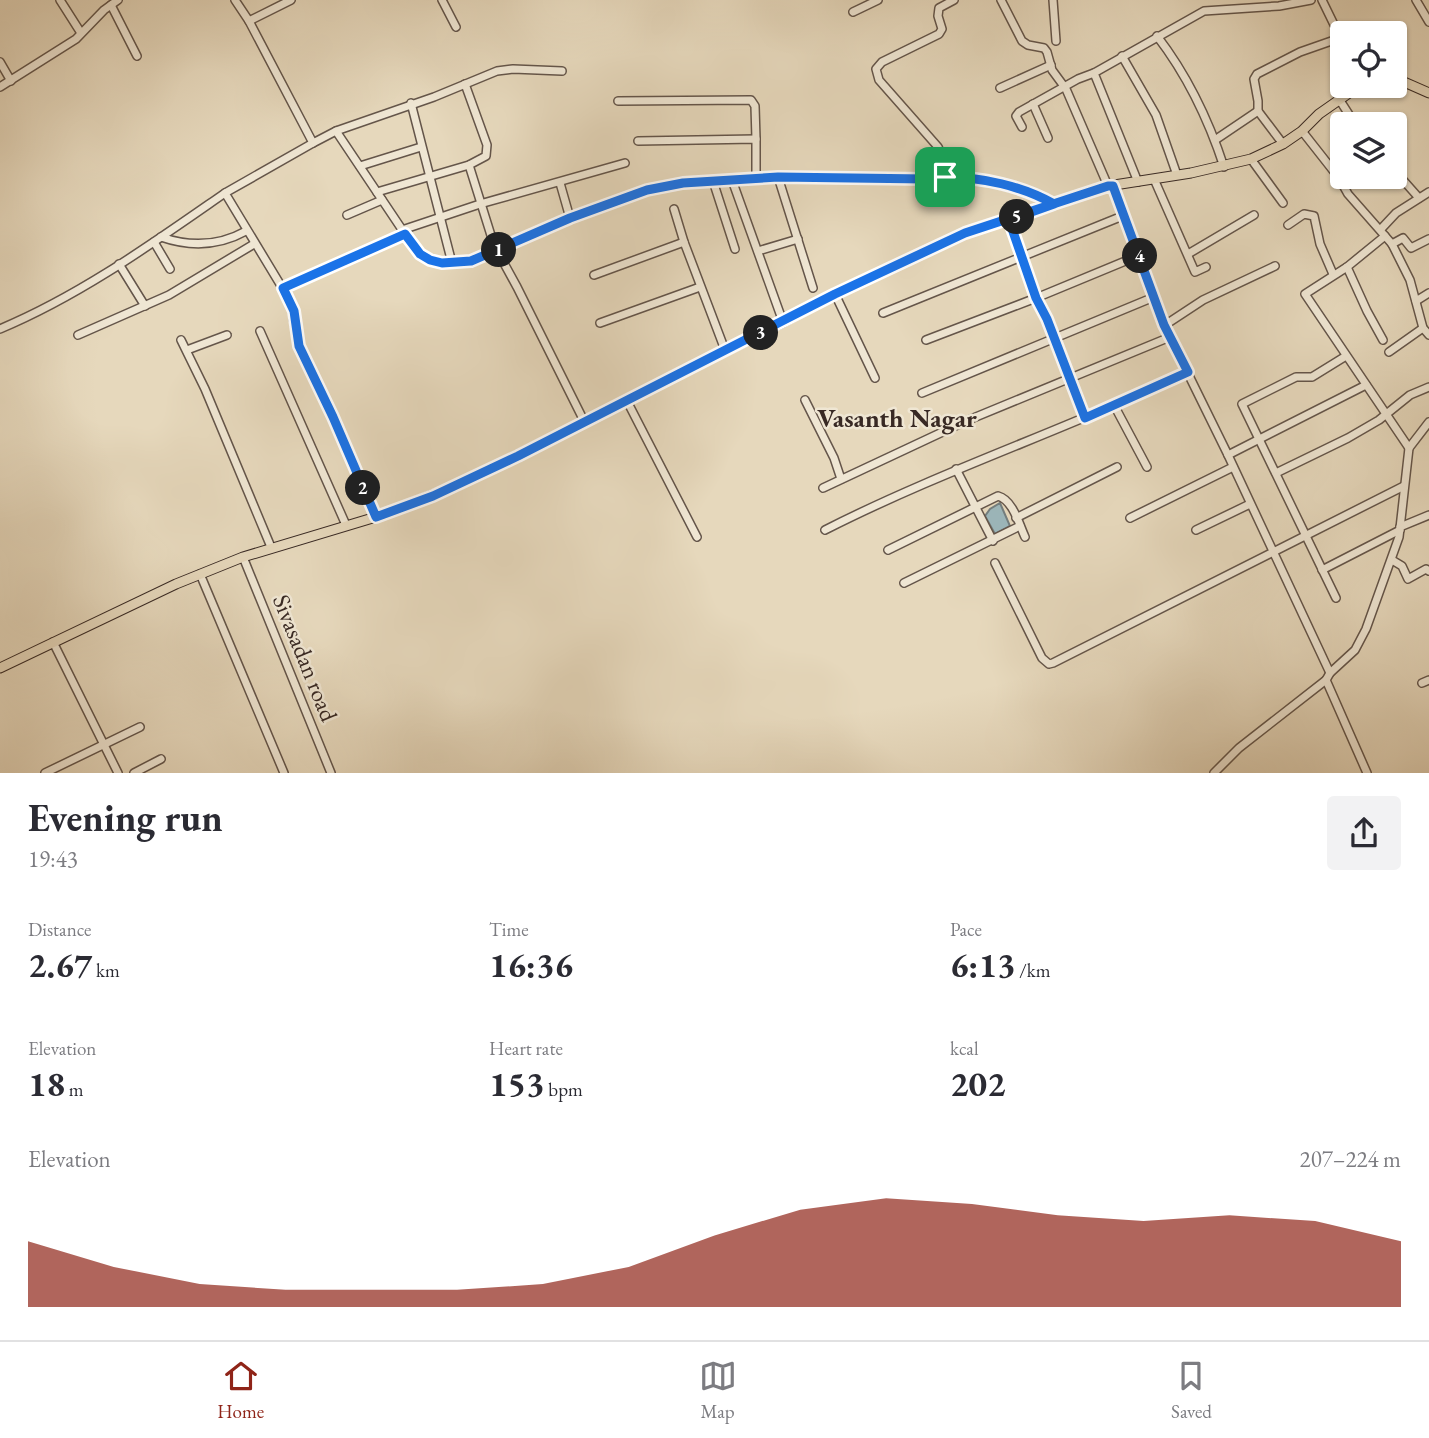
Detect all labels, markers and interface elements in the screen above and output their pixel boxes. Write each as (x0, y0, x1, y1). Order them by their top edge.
map controls (1330, 21, 1407, 189)
button: locate (1330, 21, 1407, 98)
button: layers (1330, 112, 1407, 189)
pin (915, 147, 975, 207)
icon: arrive (926, 158, 964, 196)
pin: 5 (1000, 200, 1034, 234)
text: 5 (1011, 204, 1022, 229)
pin: 1 (482, 232, 516, 268)
text: 1 (493, 237, 504, 262)
pin: 4 (1122, 238, 1158, 274)
text: 4 (1134, 243, 1145, 268)
pin: 3 (744, 316, 778, 350)
text: 3 (755, 320, 766, 345)
district label: Vasanth Nagar (817, 401, 977, 435)
pin: 2 (346, 470, 380, 505)
text: 2 (357, 475, 368, 500)
street label: Sivasadan road (266, 590, 345, 727)
text: Evening run (28, 793, 223, 842)
button: share (1327, 796, 1401, 870)
text: 19:43 (28, 844, 78, 874)
text: Distance (28, 917, 91, 942)
text: Time (489, 917, 529, 942)
text: Pace (950, 917, 982, 942)
text: 2.67 (28, 942, 92, 987)
text: 16:36 (489, 942, 573, 987)
text: 6:13 (950, 942, 1015, 987)
text: km (92, 958, 120, 983)
text: /km (1015, 958, 1051, 983)
text: Elevation (28, 1036, 96, 1061)
text: Heart rate (489, 1036, 563, 1061)
text: kcal (950, 1036, 979, 1061)
text: 18 (28, 1061, 65, 1106)
text: 153 (489, 1061, 545, 1106)
text: 202 (950, 1061, 1006, 1106)
text: m (65, 1077, 84, 1102)
text: bpm (545, 1077, 583, 1102)
text: Elevation (28, 1144, 111, 1174)
text: 207–224 m (1300, 1144, 1401, 1174)
tab: Home (217, 1357, 264, 1424)
tab: Map (699, 1357, 737, 1424)
tab: Saved (1171, 1357, 1212, 1424)

